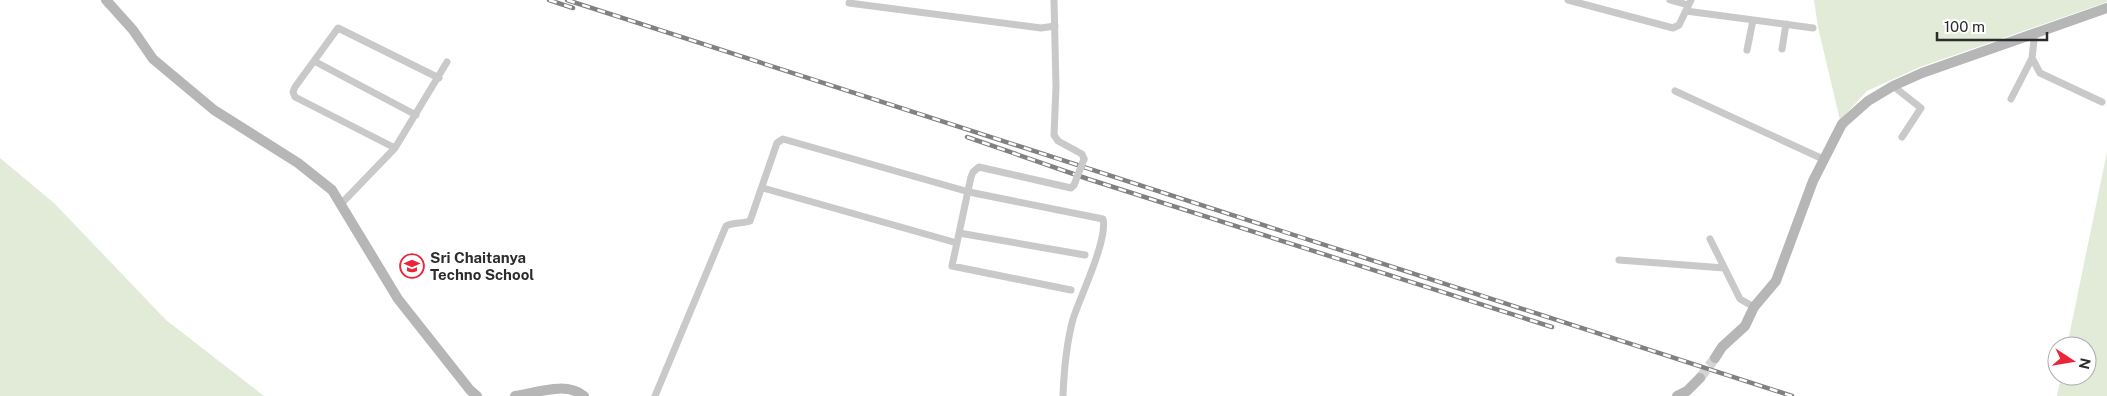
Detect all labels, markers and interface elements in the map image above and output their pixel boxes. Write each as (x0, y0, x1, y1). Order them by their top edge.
scale bar (1937, 10, 2047, 42)
text: 100 m (1944, 18, 1985, 35)
place label: Sri Chaitanya Techno School (430, 249, 534, 283)
school or university icon: Sri Chaitanya Techno School (399, 253, 425, 279)
north arrow (2047, 336, 2097, 386)
text: N (2076, 357, 2094, 371)

